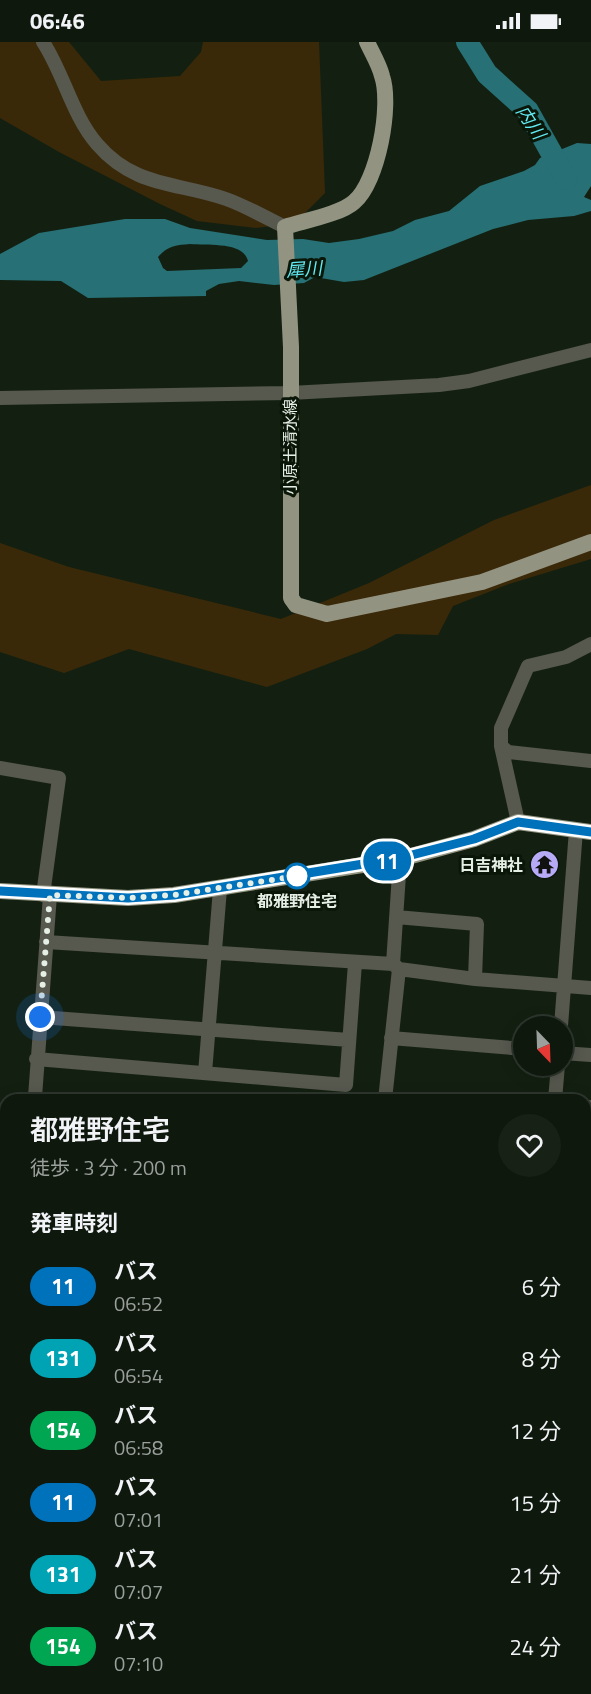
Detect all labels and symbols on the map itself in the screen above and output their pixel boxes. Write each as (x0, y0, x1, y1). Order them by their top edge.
water label: 内川 (510, 100, 553, 146)
water label: 犀川 (285, 254, 325, 284)
street label: 小原土清水線 (278, 399, 302, 495)
line badge: 11 (360, 842, 414, 880)
temple icon: 日吉神社 (528, 849, 560, 881)
place label: 日吉神社 (459, 853, 523, 877)
marker: 都雅野住宅 (284, 863, 310, 889)
place label: 都雅野住宅 (257, 889, 337, 913)
your location (25, 1002, 55, 1032)
north arrow (513, 1016, 573, 1076)

